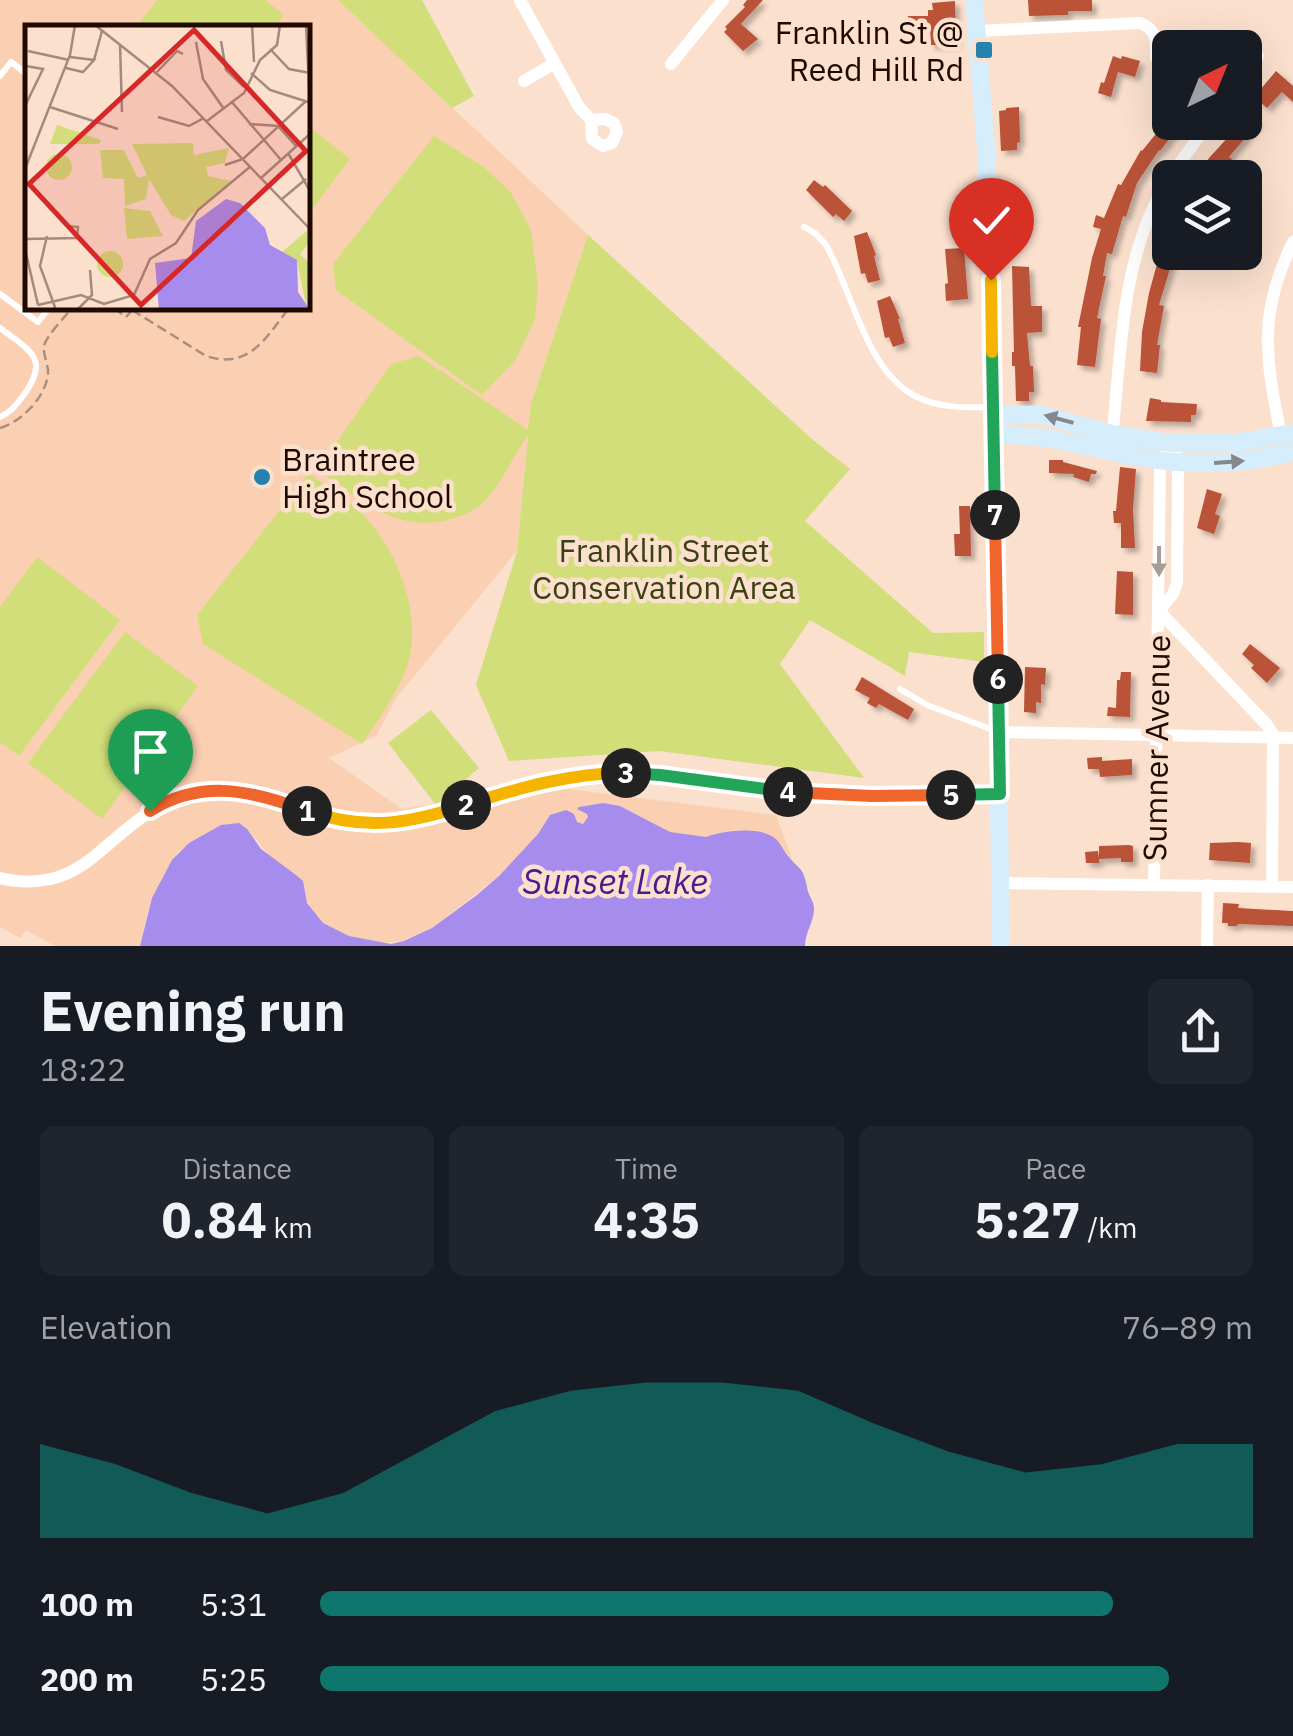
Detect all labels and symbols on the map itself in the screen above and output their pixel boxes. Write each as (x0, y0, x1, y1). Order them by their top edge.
place label: Franklin St @ Reed Hill Rd (775, 11, 964, 90)
inset map (25, 25, 310, 310)
north arrow (1152, 30, 1262, 140)
marker: Franklin St @ Reed Hill Rd (973, 39, 995, 61)
pin (949, 178, 1034, 281)
one-way arrow (1043, 411, 1074, 427)
place label: Braintree High School (282, 438, 453, 517)
one-way arrow (1213, 453, 1245, 469)
marker: Braintree High School (251, 466, 273, 488)
pin: 7 (970, 490, 1020, 540)
park label: Franklin Street Conservation Area (532, 529, 796, 608)
one-way arrow (1151, 545, 1167, 577)
street label: Sumner Avenue (1133, 634, 1179, 862)
pin: 6 (973, 654, 1023, 704)
pin (108, 709, 193, 812)
pin: 3 (601, 748, 651, 798)
pin: 4 (763, 767, 813, 817)
pin: 5 (926, 770, 976, 820)
pin: 2 (441, 780, 491, 830)
pin: 1 (282, 786, 332, 836)
water label: Sunset Lake (522, 858, 708, 904)

